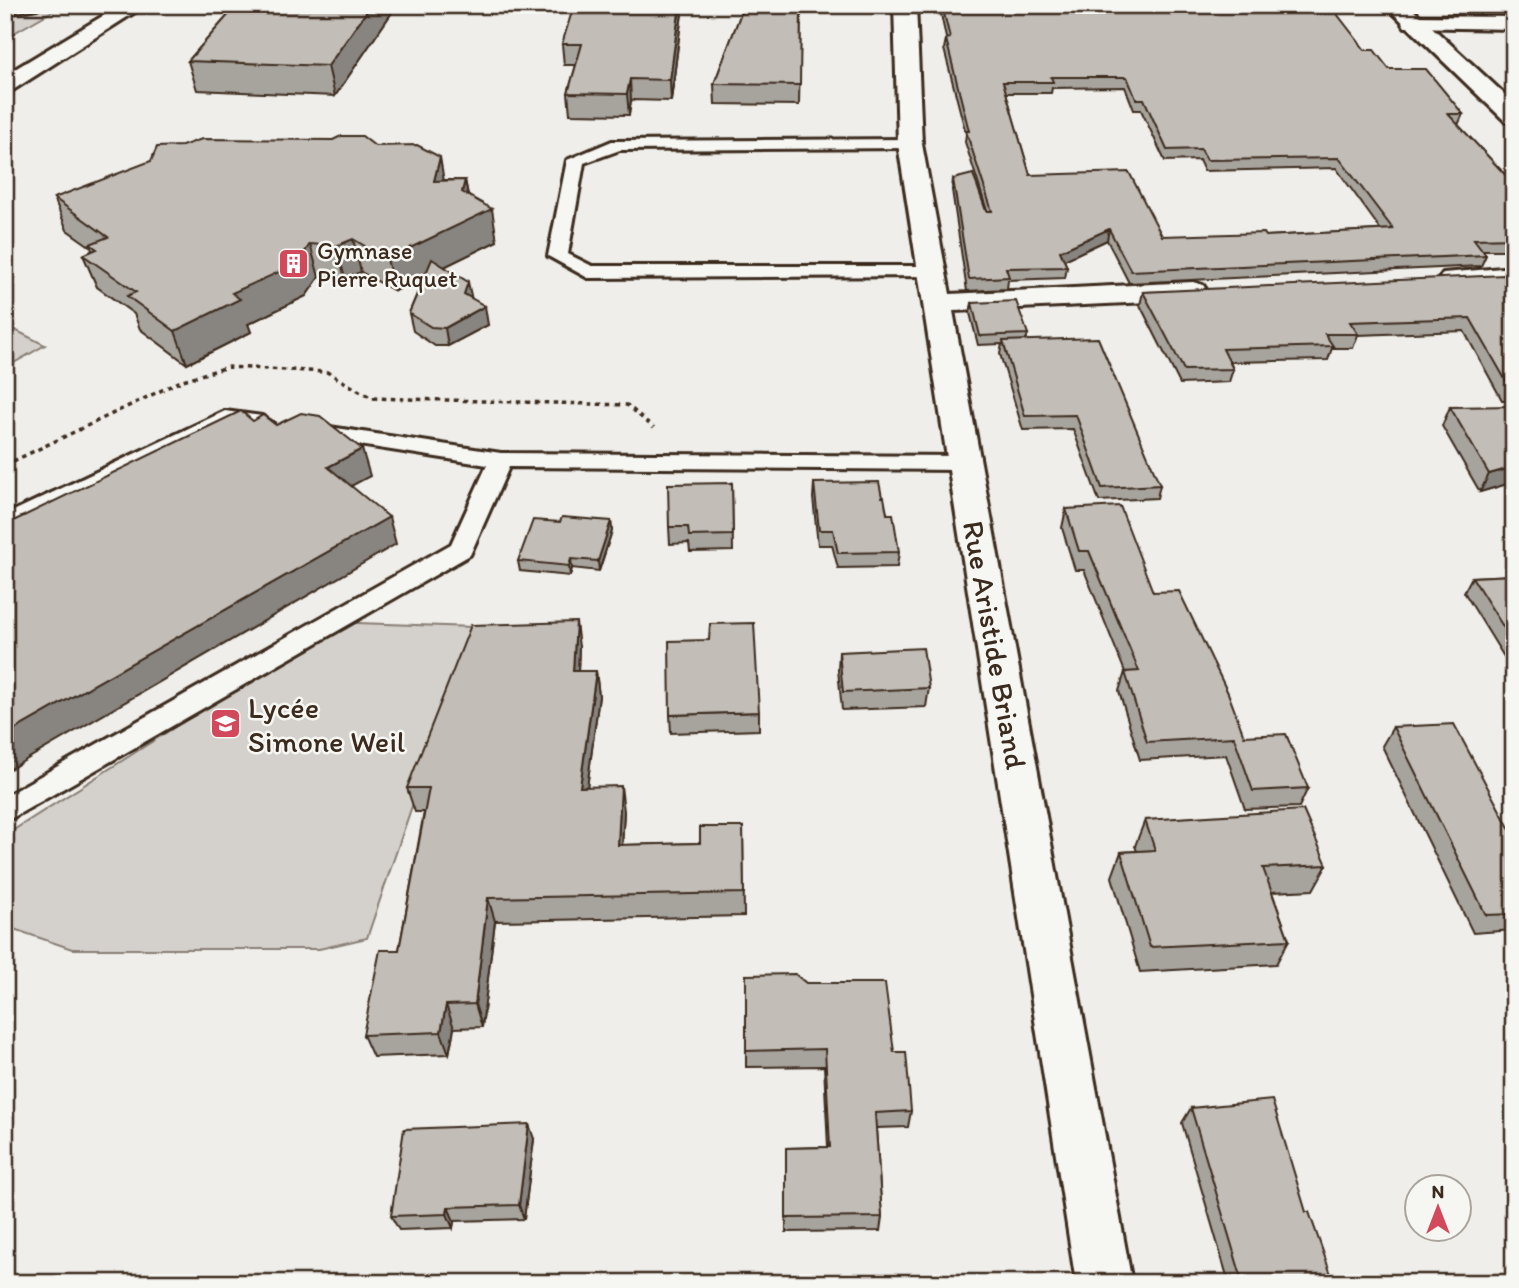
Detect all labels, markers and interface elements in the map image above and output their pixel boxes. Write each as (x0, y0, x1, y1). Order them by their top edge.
place label: Gymnase Pierre Ruquet (317, 236, 458, 293)
building icon: Gymnase Pierre Ruquet (277, 247, 311, 281)
street label: Rue Aristide Briand (955, 518, 1035, 773)
place label: Lycée Simone Weil (248, 689, 406, 760)
school or university icon: Lycée Simone Weil (208, 707, 242, 741)
north arrow (1404, 1172, 1474, 1242)
text: N (1432, 1180, 1444, 1203)

